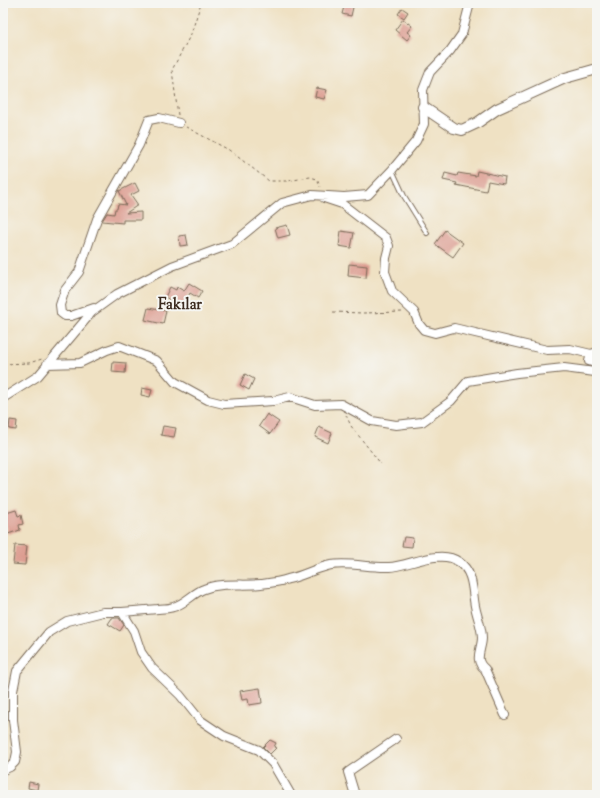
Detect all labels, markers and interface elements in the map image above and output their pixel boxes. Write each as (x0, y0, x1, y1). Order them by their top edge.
district label: Fakılar (158, 295, 202, 316)

